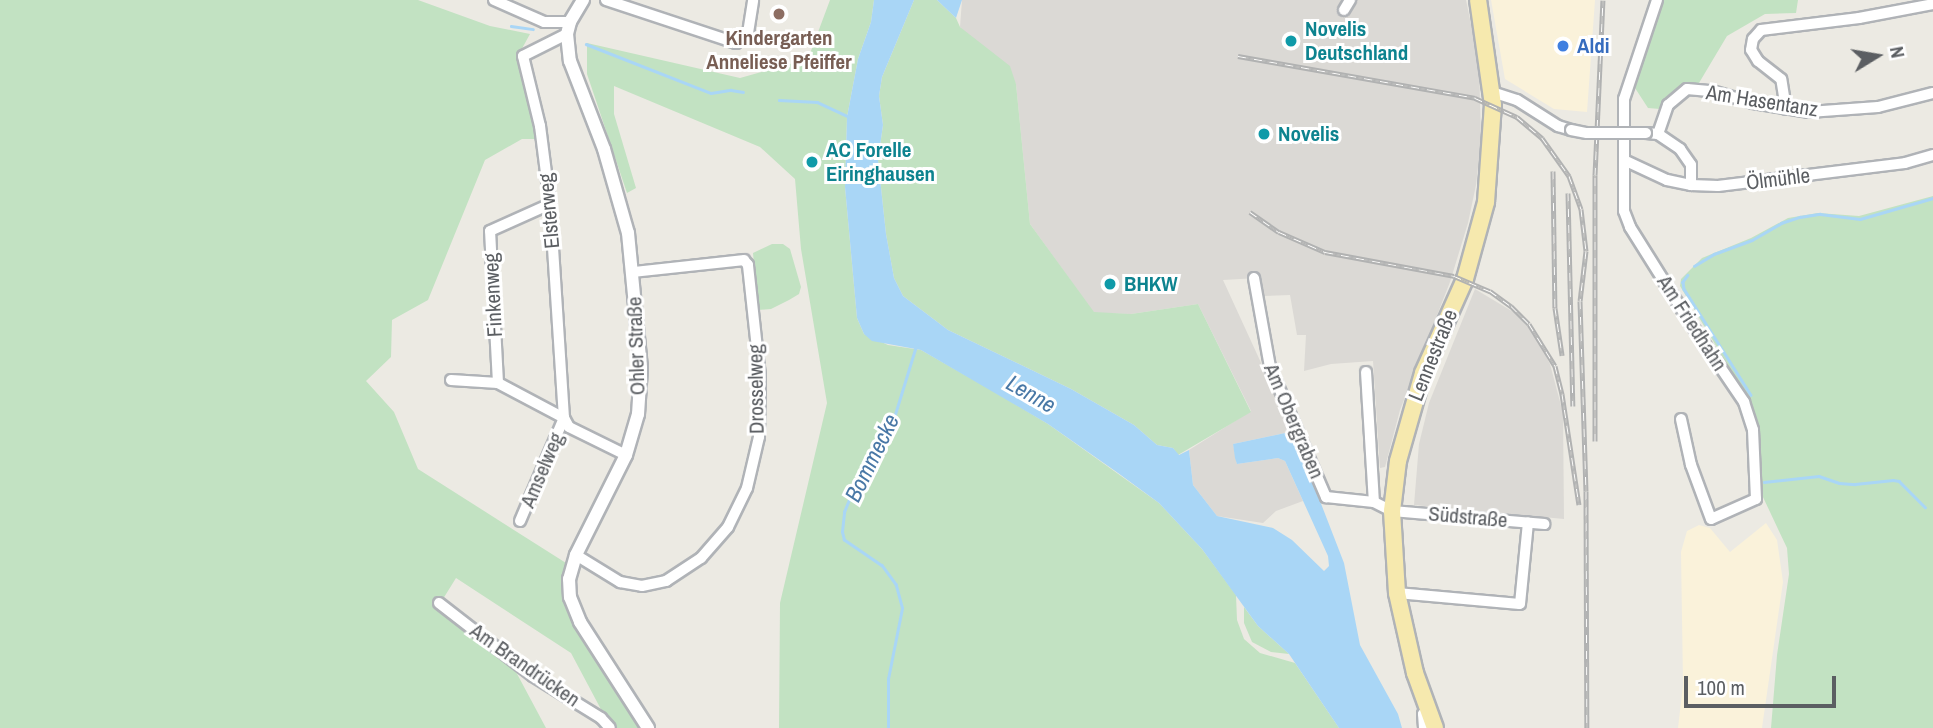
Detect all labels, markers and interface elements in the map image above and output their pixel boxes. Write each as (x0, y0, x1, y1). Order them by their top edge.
marker: Kindergarten Anneliese Pfeiffer (771, 6, 787, 22)
place label: Novelis Deutschland (1305, 16, 1408, 66)
north arrow (1842, 21, 1912, 91)
place label: Kindergarten Anneliese Pfeiffer (706, 25, 852, 75)
marker: Novelis Deutschland (1283, 33, 1299, 49)
place label: Aldi (1577, 33, 1610, 59)
marker: Aldi (1555, 38, 1571, 54)
text: N (1884, 44, 1911, 60)
street label: Am Hasentanz (1704, 80, 1820, 122)
place label: Novelis (1278, 121, 1339, 147)
marker: Novelis (1256, 126, 1272, 142)
place label: AC Forelle Eiringhausen (826, 137, 935, 187)
marker: AC Forelle Eiringhausen (804, 154, 820, 170)
street label: Ölmühle (1745, 163, 1811, 195)
street label: Elsterweg (533, 172, 565, 250)
street label: Finkenweg (478, 252, 508, 338)
street label: Am Friedhahn (1652, 270, 1732, 376)
place label: BHKW (1124, 271, 1178, 297)
marker: BHKW (1102, 276, 1118, 292)
street label: Ohler Straße (622, 296, 650, 396)
street label: Lennestraße (1403, 305, 1463, 405)
street label: Drosselweg (743, 344, 769, 434)
street label: Am Obergraben (1258, 360, 1330, 482)
water label: Lenne (1001, 369, 1061, 419)
water label: Bommecke (839, 410, 905, 506)
street label: Amselweg (515, 429, 569, 511)
street label: Südstraße (1427, 501, 1509, 533)
street label: Am Brandrücken (465, 618, 585, 712)
scale bar (1688, 662, 1840, 706)
text: 100 m (1697, 673, 1745, 702)

